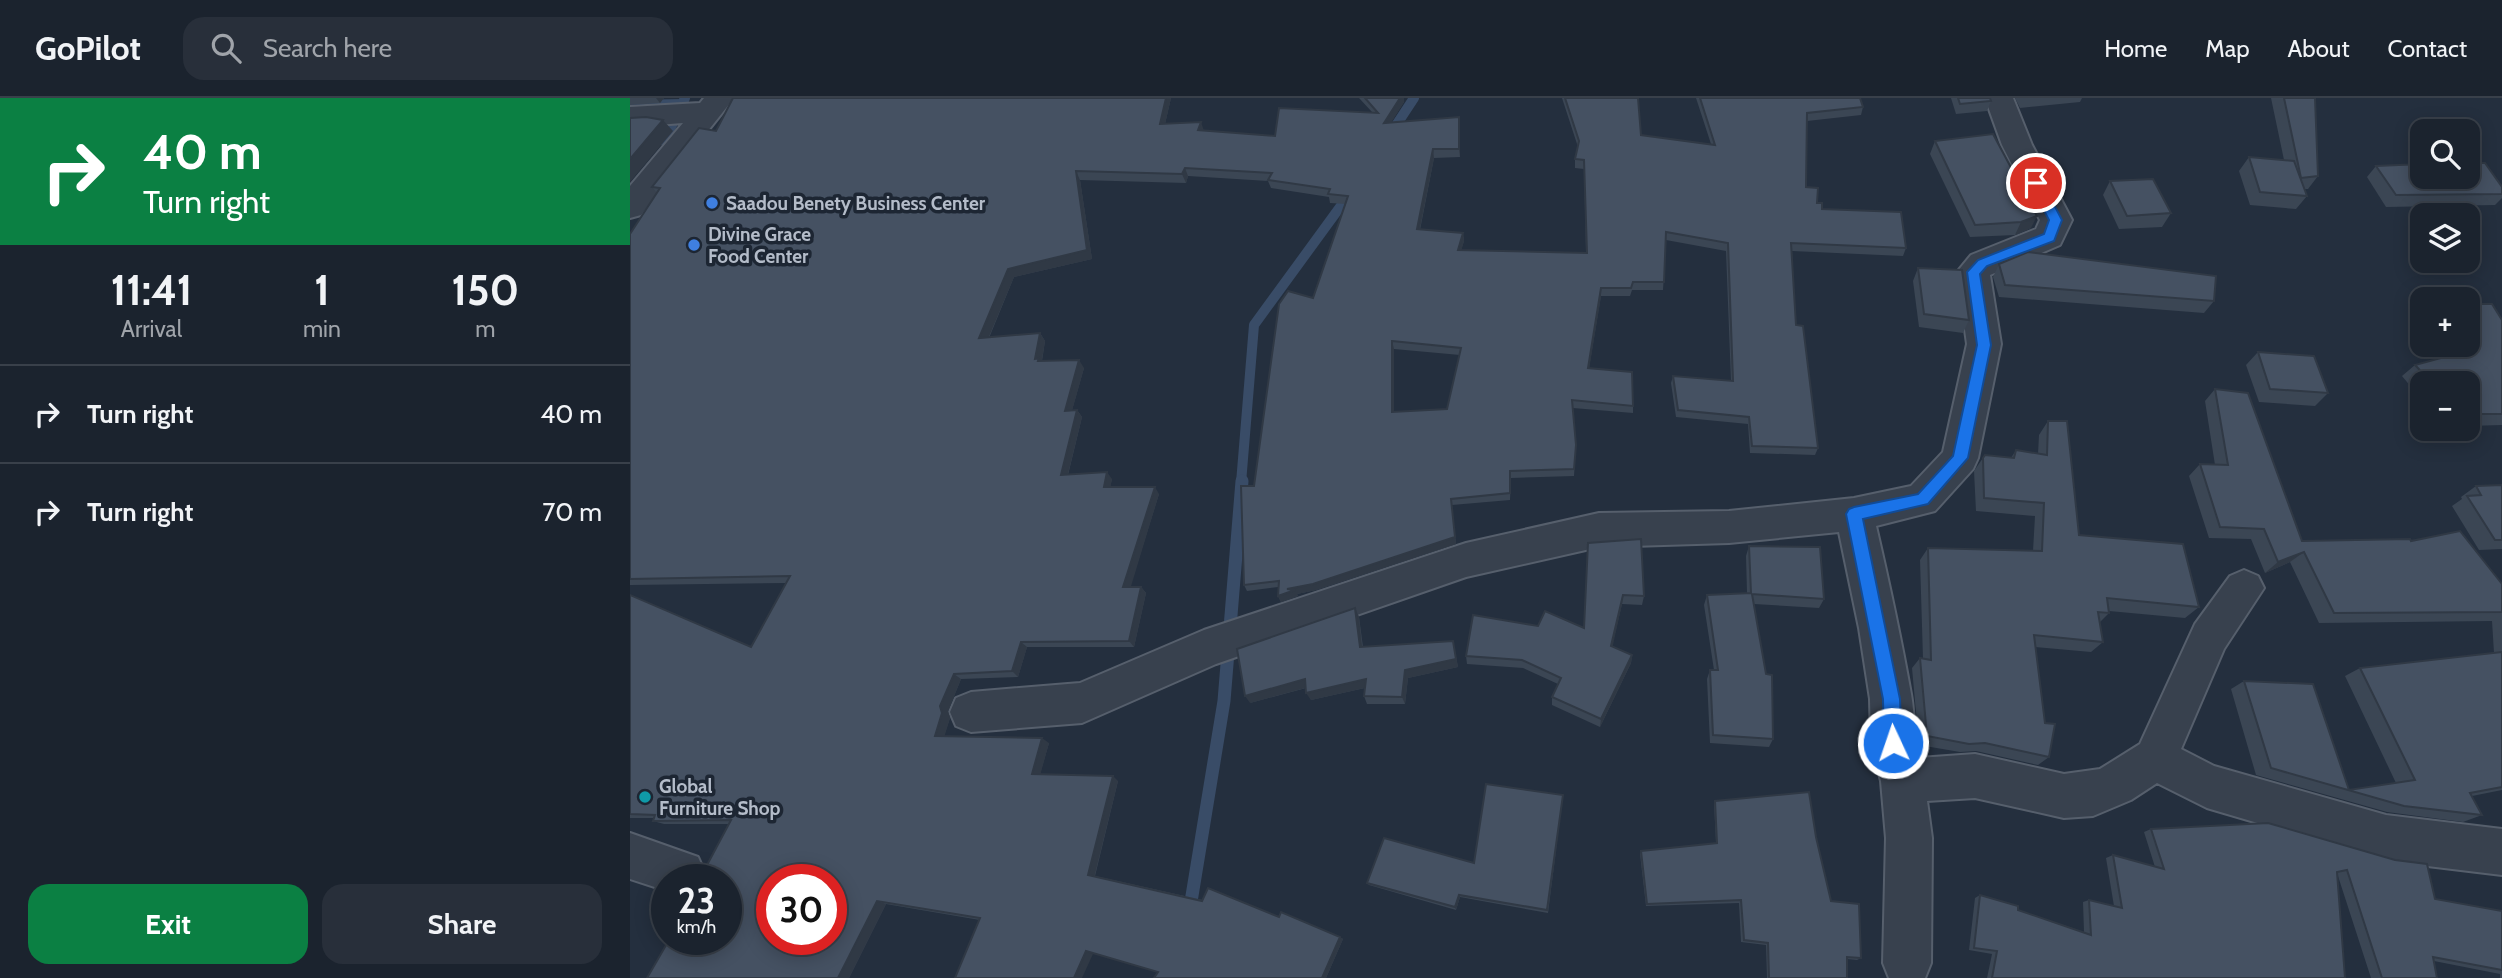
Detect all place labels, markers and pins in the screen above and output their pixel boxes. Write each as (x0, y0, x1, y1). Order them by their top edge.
pin (2006, 153, 2066, 213)
place label: Saadou Benety Business Center (726, 192, 986, 215)
marker: Saadou Benety Business Center (704, 195, 720, 211)
place label: Divine Grace Food Center (708, 223, 811, 268)
marker: Divine Grace Food Center (686, 237, 702, 253)
place label: Global Furniture Shop (659, 775, 781, 820)
marker: Global Furniture Shop (637, 789, 653, 805)

